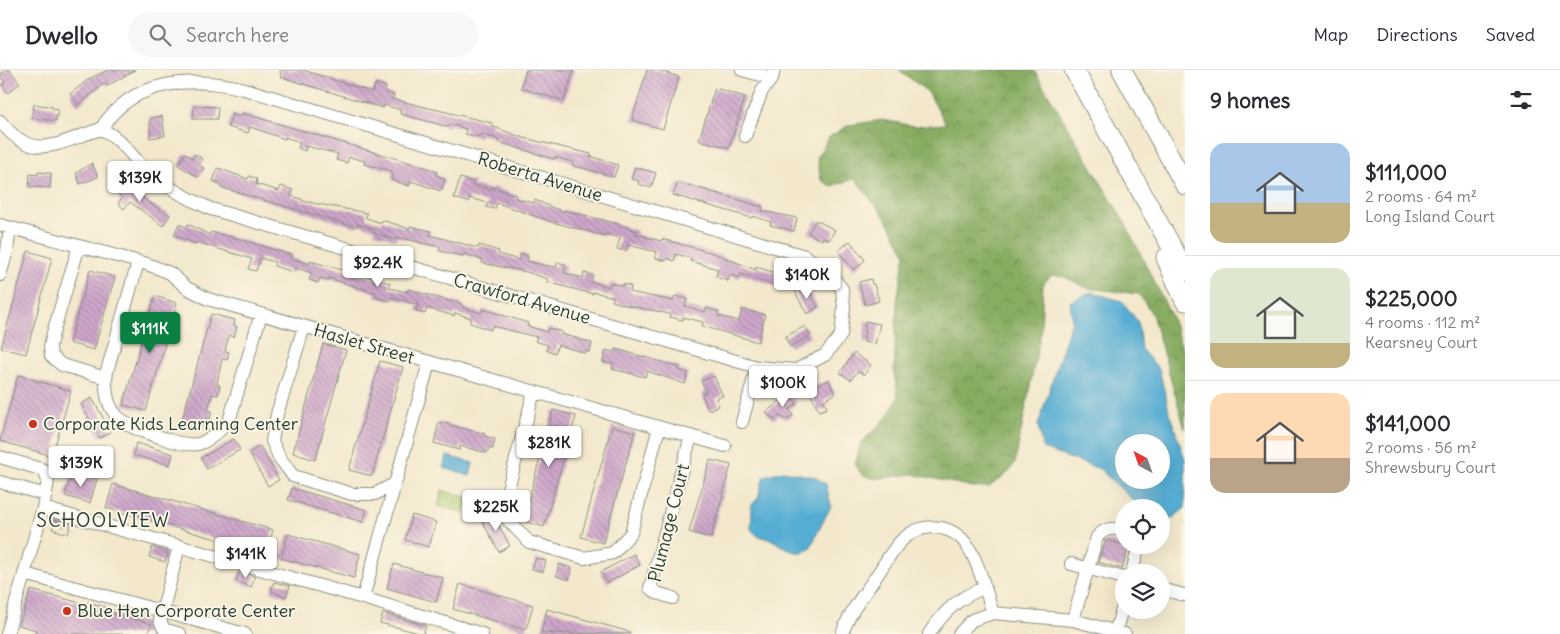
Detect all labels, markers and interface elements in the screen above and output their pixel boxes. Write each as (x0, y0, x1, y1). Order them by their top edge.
search box (128, 12, 478, 57)
text: Dwello (25, 20, 98, 50)
icon: search (146, 21, 174, 49)
text: Search here (186, 23, 289, 47)
text: Map (1313, 23, 1348, 46)
text: Directions (1376, 23, 1458, 46)
text: Saved (1486, 23, 1535, 46)
icon: filters (1507, 86, 1535, 114)
text: 9 homes (1210, 87, 1290, 114)
street label: Roberta Avenue (475, 147, 605, 206)
text: $111,000 (1365, 159, 1447, 186)
pin: $139K (105, 160, 175, 203)
icon: home (1250, 163, 1310, 223)
text: $139K (118, 167, 162, 187)
text: 2 rooms · 64 m² (1365, 186, 1477, 206)
text: Long Island Court (1365, 206, 1495, 226)
pin: $92.4K (337, 246, 419, 288)
text: $92.4K (354, 252, 402, 272)
pin: $140K (772, 258, 842, 300)
text: $140K (785, 264, 829, 284)
street label: Crawford Avenue (451, 268, 593, 329)
text: $225,000 (1365, 285, 1458, 312)
icon: home (1250, 288, 1310, 348)
pin: $111K (115, 312, 185, 354)
text: 4 rooms · 112 m² (1365, 312, 1480, 332)
text: $111K (131, 318, 169, 338)
street label: Haslet Street (311, 318, 417, 369)
text: Kearsney Court (1365, 332, 1477, 352)
pin: $100K (748, 366, 818, 408)
text: $100K (760, 372, 806, 392)
text: $141,000 (1365, 410, 1451, 437)
place label: Corporate Kids Learning Center (43, 412, 299, 435)
icon: home (1250, 413, 1310, 473)
marker: Corporate Kids Learning Center (27, 418, 39, 430)
pin: $281K (514, 426, 584, 468)
text: $281K (527, 432, 571, 452)
north arrow (1115, 434, 1170, 489)
map controls (1115, 434, 1170, 619)
text: 2 rooms · 56 m² (1365, 437, 1477, 457)
pin: $139K (46, 446, 116, 488)
text: $139K (59, 452, 103, 472)
text: Shrewsbury Court (1365, 457, 1496, 477)
street label: Plumage Court (643, 461, 694, 584)
pin: $225K (461, 490, 531, 532)
text: $225K (473, 496, 519, 516)
button: locate (1115, 499, 1170, 554)
district label: SCHOOLVIEW (36, 508, 170, 532)
pin: $141K (211, 536, 281, 579)
text: $141K (226, 543, 266, 563)
button: layers (1115, 564, 1170, 619)
place label: Blue Hen Corporate Center (77, 599, 296, 622)
marker: Blue Hen Corporate Center (61, 605, 73, 617)

